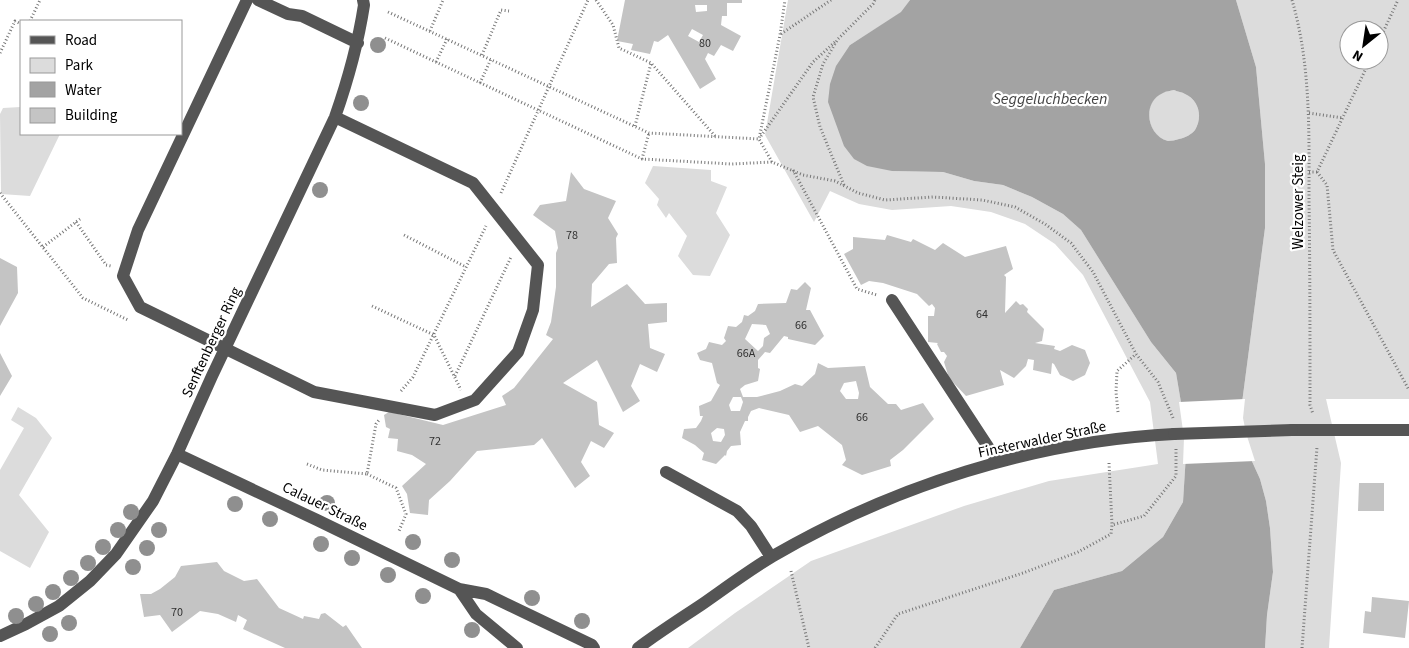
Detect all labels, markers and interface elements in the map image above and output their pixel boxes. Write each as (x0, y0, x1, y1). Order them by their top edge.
legend (20, 20, 182, 135)
north arrow (1339, 20, 1389, 70)
text: Road (65, 30, 97, 51)
house number: 80 (699, 35, 711, 52)
text: N (1349, 44, 1367, 66)
text: Park (65, 55, 94, 76)
text: Water (65, 80, 102, 101)
water label: Seggeluchbecken (993, 88, 1107, 110)
text: Building (65, 105, 118, 126)
street label: Welzower Steig (1288, 154, 1309, 249)
house number: 78 (566, 227, 578, 244)
street label: Senftenberger Ring (177, 283, 246, 401)
house number: 64 (976, 306, 988, 323)
house number: 66 (795, 317, 807, 334)
house number: 66A (737, 345, 756, 362)
house number: 66 (856, 409, 868, 426)
street label: Finsterwalder Straße (976, 416, 1108, 463)
house number: 72 (429, 433, 441, 450)
street label: Calauer Straße (279, 477, 371, 536)
house number: 70 (171, 604, 183, 621)

